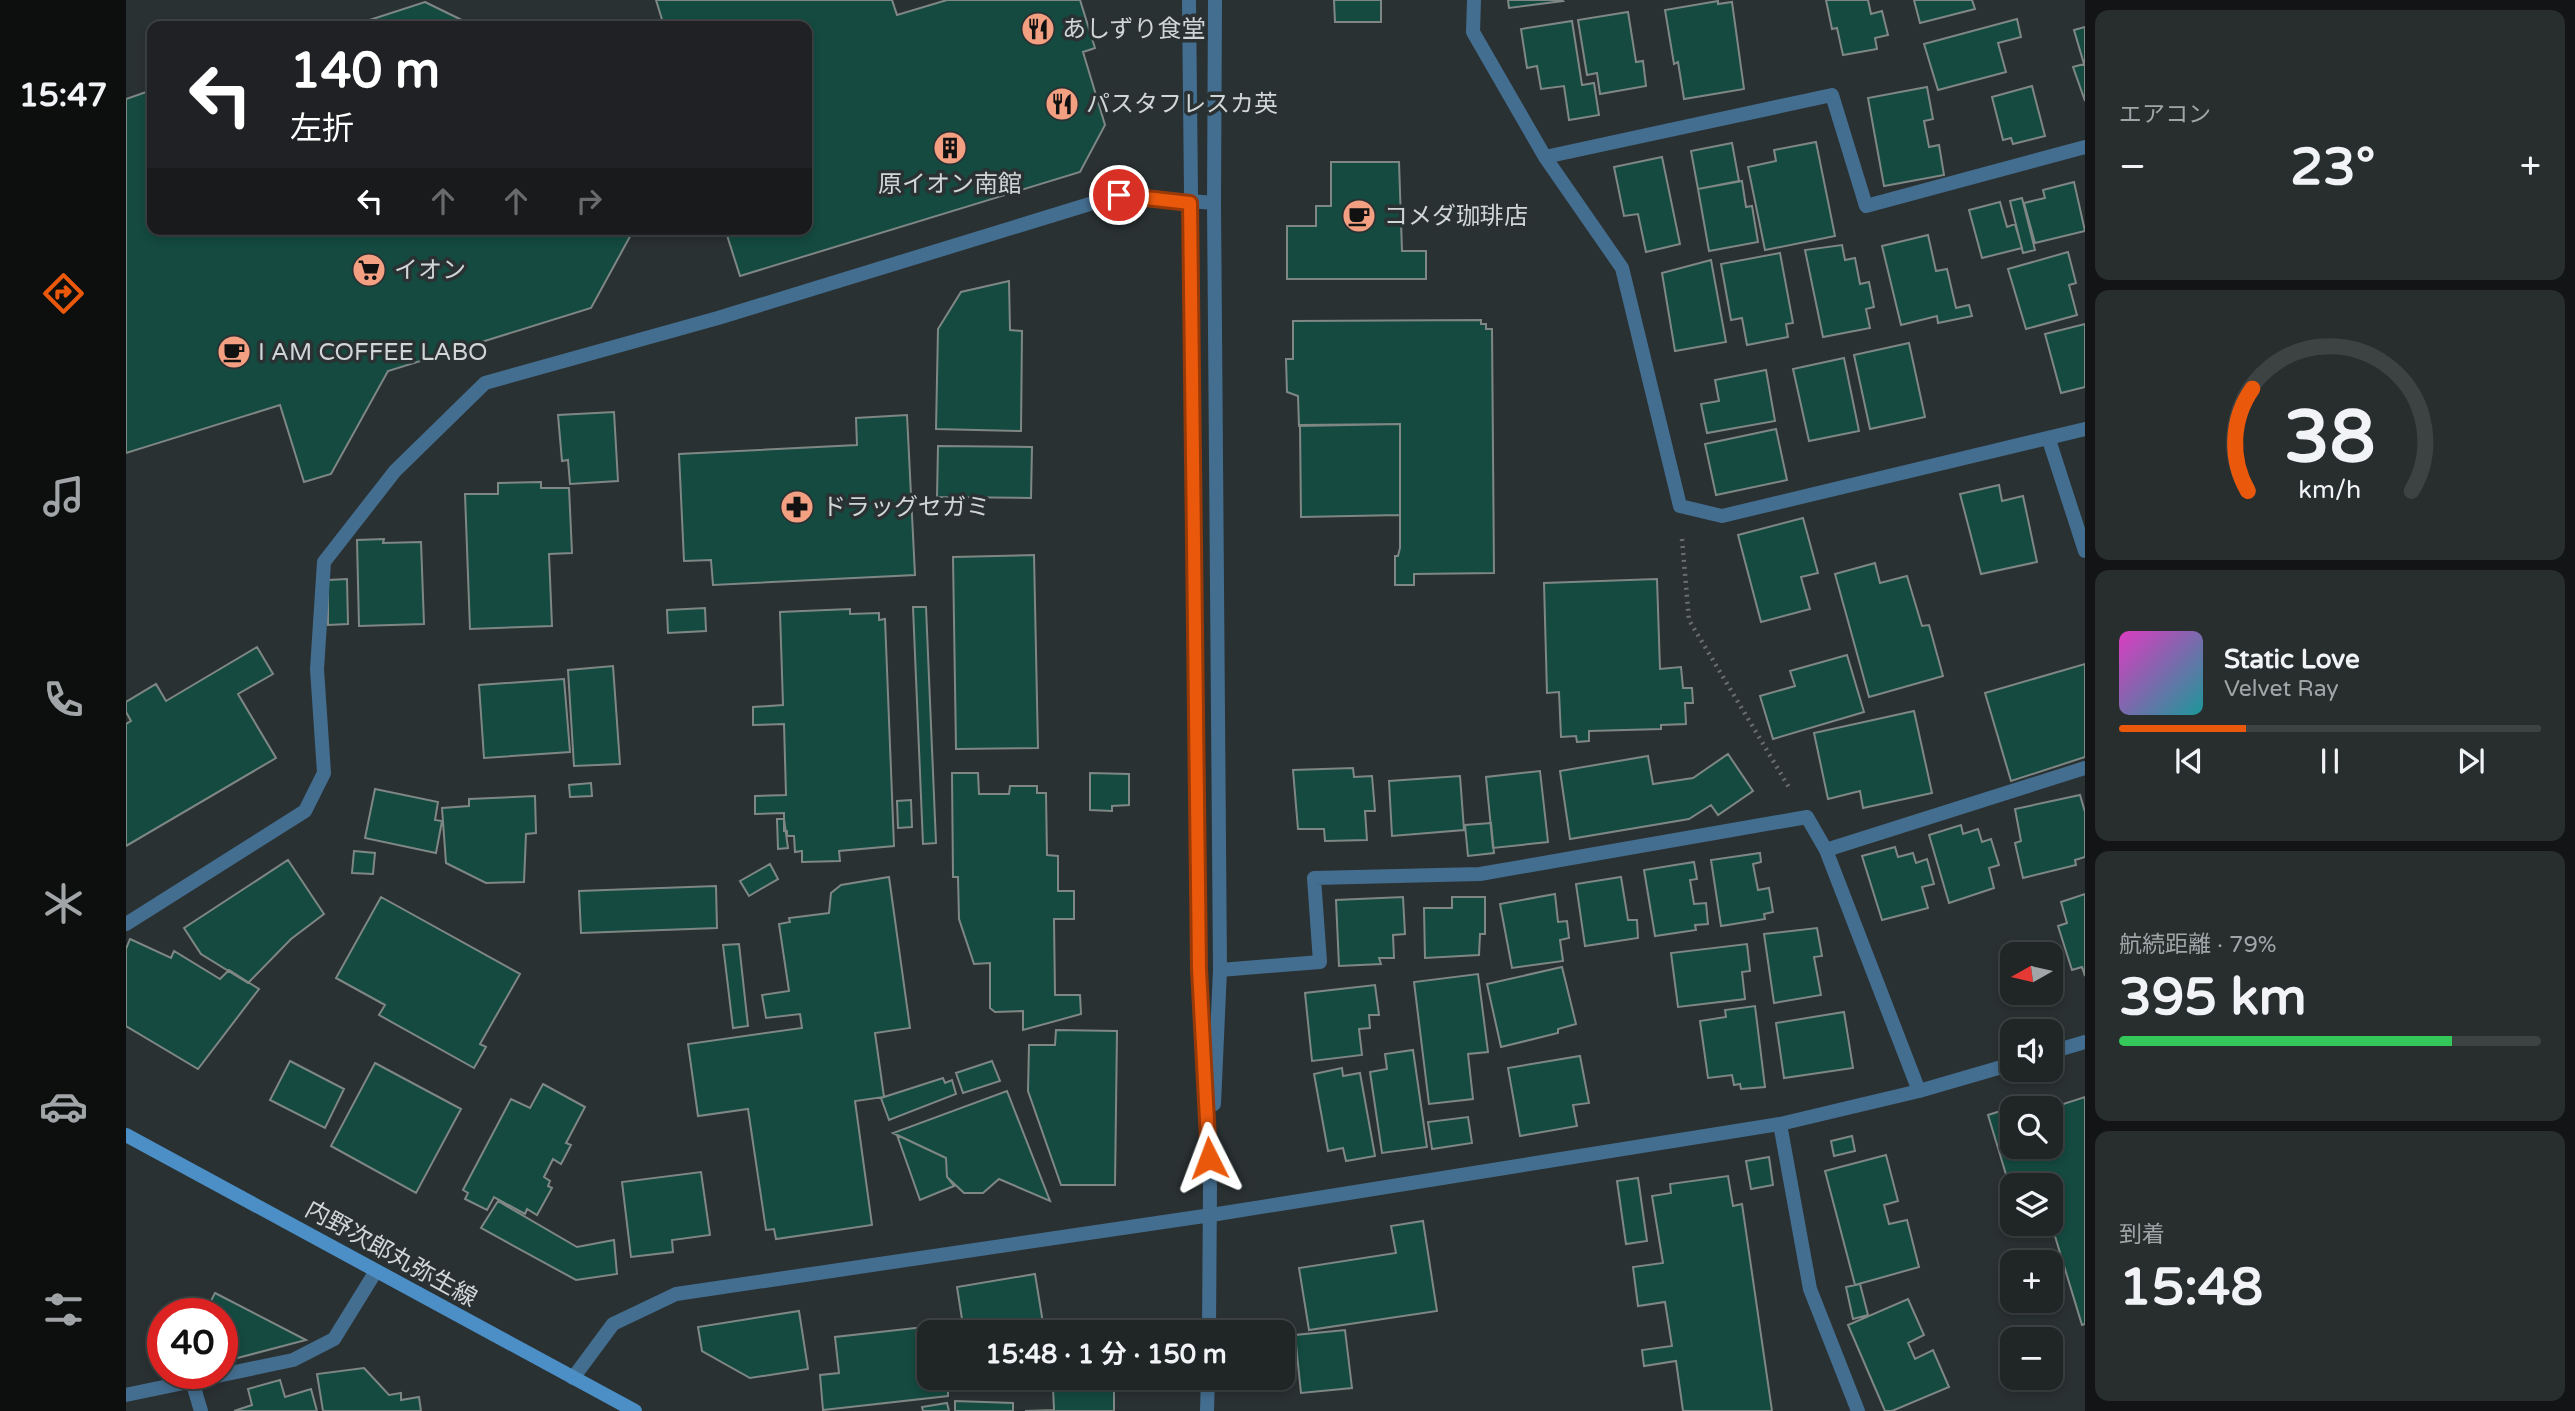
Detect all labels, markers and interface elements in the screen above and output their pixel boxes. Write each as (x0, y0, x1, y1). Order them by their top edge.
restaurant icon: あしずり食堂 (1019, 10, 1057, 48)
place label: あしずり食堂 (1062, 15, 1206, 44)
text: 140 m (290, 42, 440, 101)
icon: left (175, 49, 266, 140)
text: 15:47 (19, 77, 107, 115)
restaurant icon: パスタフレスカ英 (1043, 85, 1081, 123)
place label: パスタフレスカ英 (1086, 90, 1278, 119)
text: エアコン (2119, 101, 2211, 129)
text: 左折 (290, 110, 354, 148)
building icon: 原イオン南館 (931, 129, 969, 167)
text: 23° (2290, 136, 2375, 199)
text: − (2119, 144, 2146, 190)
text: + (2520, 144, 2541, 190)
pin (1089, 165, 1149, 225)
place label: 原イオン南館 (878, 170, 1022, 199)
icon: arrive (1100, 176, 1138, 214)
icon: left (351, 182, 389, 220)
icon: ahead (424, 182, 462, 220)
icon: ahead (497, 182, 535, 220)
icon: right (570, 182, 608, 220)
cafe icon: コメダ珈琲店 (1340, 197, 1378, 235)
place label: コメダ珈琲店 (1384, 202, 1528, 231)
supermarket icon: イオン (350, 251, 388, 289)
place label: イオン (394, 256, 466, 285)
icon: directions (39, 269, 88, 318)
cafe icon: I AM COFFEE LABO (215, 333, 253, 371)
place label: I AM COFFEE LABO (258, 338, 488, 367)
text: 38 (2284, 395, 2376, 483)
icon: music (39, 472, 88, 521)
text: km/h (2299, 475, 2361, 505)
pharmacy icon: ドラッグセガミ (778, 488, 816, 526)
place label: ドラッグセガミ (822, 493, 990, 522)
text: Static Love (2224, 644, 2360, 675)
icon: phone (39, 675, 88, 724)
text: Velvet Ray (2224, 675, 2339, 703)
icon: previous (2170, 742, 2208, 780)
icon: pause (2311, 742, 2349, 780)
icon: next (2452, 742, 2490, 780)
icon: climate (39, 879, 88, 928)
text: 航続距離 · 79% (2119, 931, 2277, 959)
north arrow (2000, 942, 2063, 1004)
map controls (2000, 942, 2063, 1390)
text: 395 km (2119, 966, 2307, 1029)
button: sound (2000, 1019, 2063, 1082)
icon: car (39, 1082, 88, 1131)
button: search (2000, 1096, 2063, 1159)
position arrow (1172, 1121, 1246, 1195)
button: layers (2000, 1173, 2063, 1236)
street label: 内野次郎丸弥生線 (300, 1195, 482, 1313)
text: 到着 (2119, 1221, 2165, 1249)
button: + (2000, 1250, 2063, 1313)
text: 15:48 (2119, 1256, 2263, 1319)
icon: filters (39, 1285, 88, 1334)
speed limit sign: 40 (147, 1298, 238, 1389)
button: − (2000, 1327, 2063, 1390)
text: 15:48 · 1 分 · 150 m (985, 1339, 1227, 1370)

